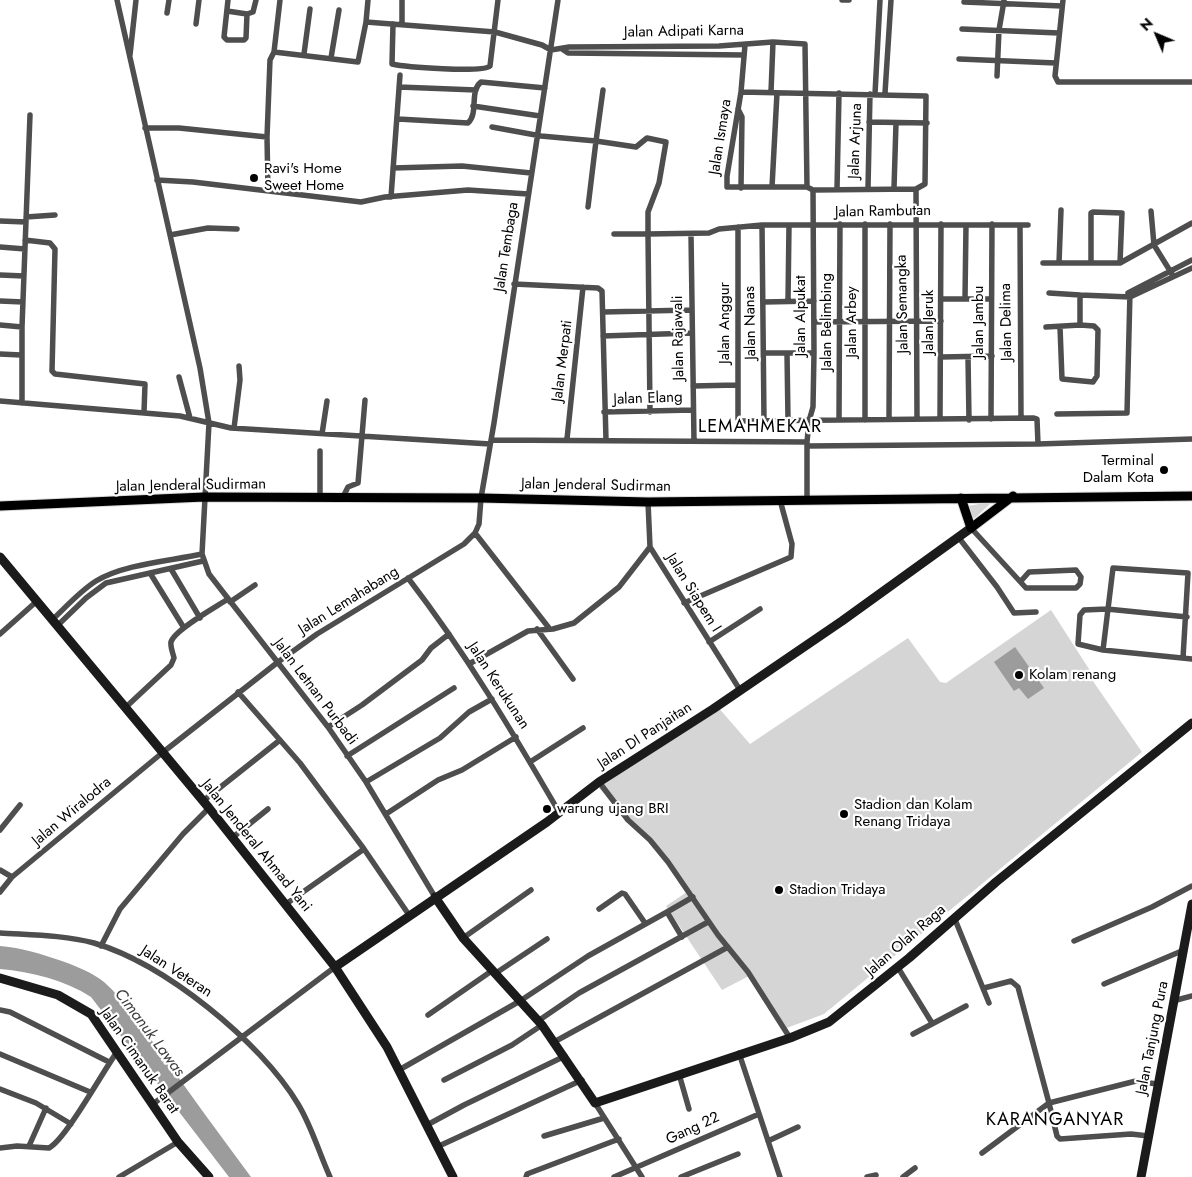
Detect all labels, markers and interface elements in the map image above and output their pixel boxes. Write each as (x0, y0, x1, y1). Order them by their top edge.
north arrow (1132, 10, 1182, 60)
text: N (1135, 13, 1157, 35)
street label: Jalan Adipati Karna (624, 22, 744, 42)
street label: Jalan Ismaya (706, 98, 736, 176)
street label: Jalan Arjuna (846, 103, 866, 179)
place label: Ravi's Home Sweet Home (264, 160, 344, 195)
marker: Ravi's Home Sweet Home (248, 172, 260, 184)
street label: Jalan Tembaga (491, 201, 523, 293)
street label: Jalan Rambutan (835, 202, 931, 222)
street label: Jalan Semangka (893, 254, 913, 354)
street label: Jalan Belimbing (818, 273, 836, 371)
street label: Jalan Alpukat (792, 275, 810, 357)
street label: Jalan Anggur (716, 282, 734, 364)
street label: Jalan Delima (997, 283, 1017, 361)
street label: Jalan Nanas (741, 286, 761, 360)
street label: Jalan Arbey (843, 286, 861, 358)
street label: Jalan Jambu (970, 286, 988, 358)
street label: Jalan Jeruk (920, 290, 938, 354)
street label: Jalan Rajawali (669, 295, 689, 381)
street label: Jalan Merpati (549, 319, 577, 403)
street label: Jalan Elang (613, 389, 683, 409)
district label: LEMAHMEKAR (697, 417, 823, 439)
place label: Terminal Dalam Kota (1083, 452, 1154, 487)
marker: Terminal Dalam Kota (1158, 464, 1170, 476)
street label: Jalan Jenderal Sudirman (116, 476, 266, 496)
street label: Jalan Jenderal Sudirman (521, 476, 671, 496)
street label: Jalan Siapem I (662, 550, 724, 636)
street label: Jalan Lemahabang (296, 563, 402, 639)
street label: Jalan Letnan Purbadi (269, 635, 361, 749)
street label: Jalan Kerukunan (463, 639, 533, 733)
place label: Kolam renang (1029, 666, 1116, 684)
marker: Kolam renang (1013, 669, 1025, 681)
street label: Jalan DI Panjaitan (595, 699, 695, 773)
street label: Jalan Wiralodra (29, 774, 115, 850)
street label: Jalan Jenderal Ahmad Yani (197, 776, 315, 916)
place label: Stadion dan Kolam Renang Tridaya (854, 796, 973, 831)
place label: warung ujang BRI (557, 800, 669, 818)
marker: warung ujang BRI (541, 803, 553, 815)
marker: Stadion dan Kolam Renang Tridaya (838, 808, 850, 820)
place label: Stadion Tridaya (789, 881, 885, 899)
marker: Stadion Tridaya (773, 884, 785, 896)
street label: Jalan Olah Raga (862, 901, 950, 981)
street label: Jalan Veteran (137, 942, 215, 1002)
street label: Jalan Tanjung Pura (1133, 980, 1173, 1096)
water label: Cimanuk Lawas (110, 985, 188, 1081)
street label: Jalan Cimanuk Barat (96, 1005, 182, 1117)
street label: Gang 22 (663, 1109, 723, 1149)
district label: KARANGANYAR (984, 1110, 1126, 1132)

